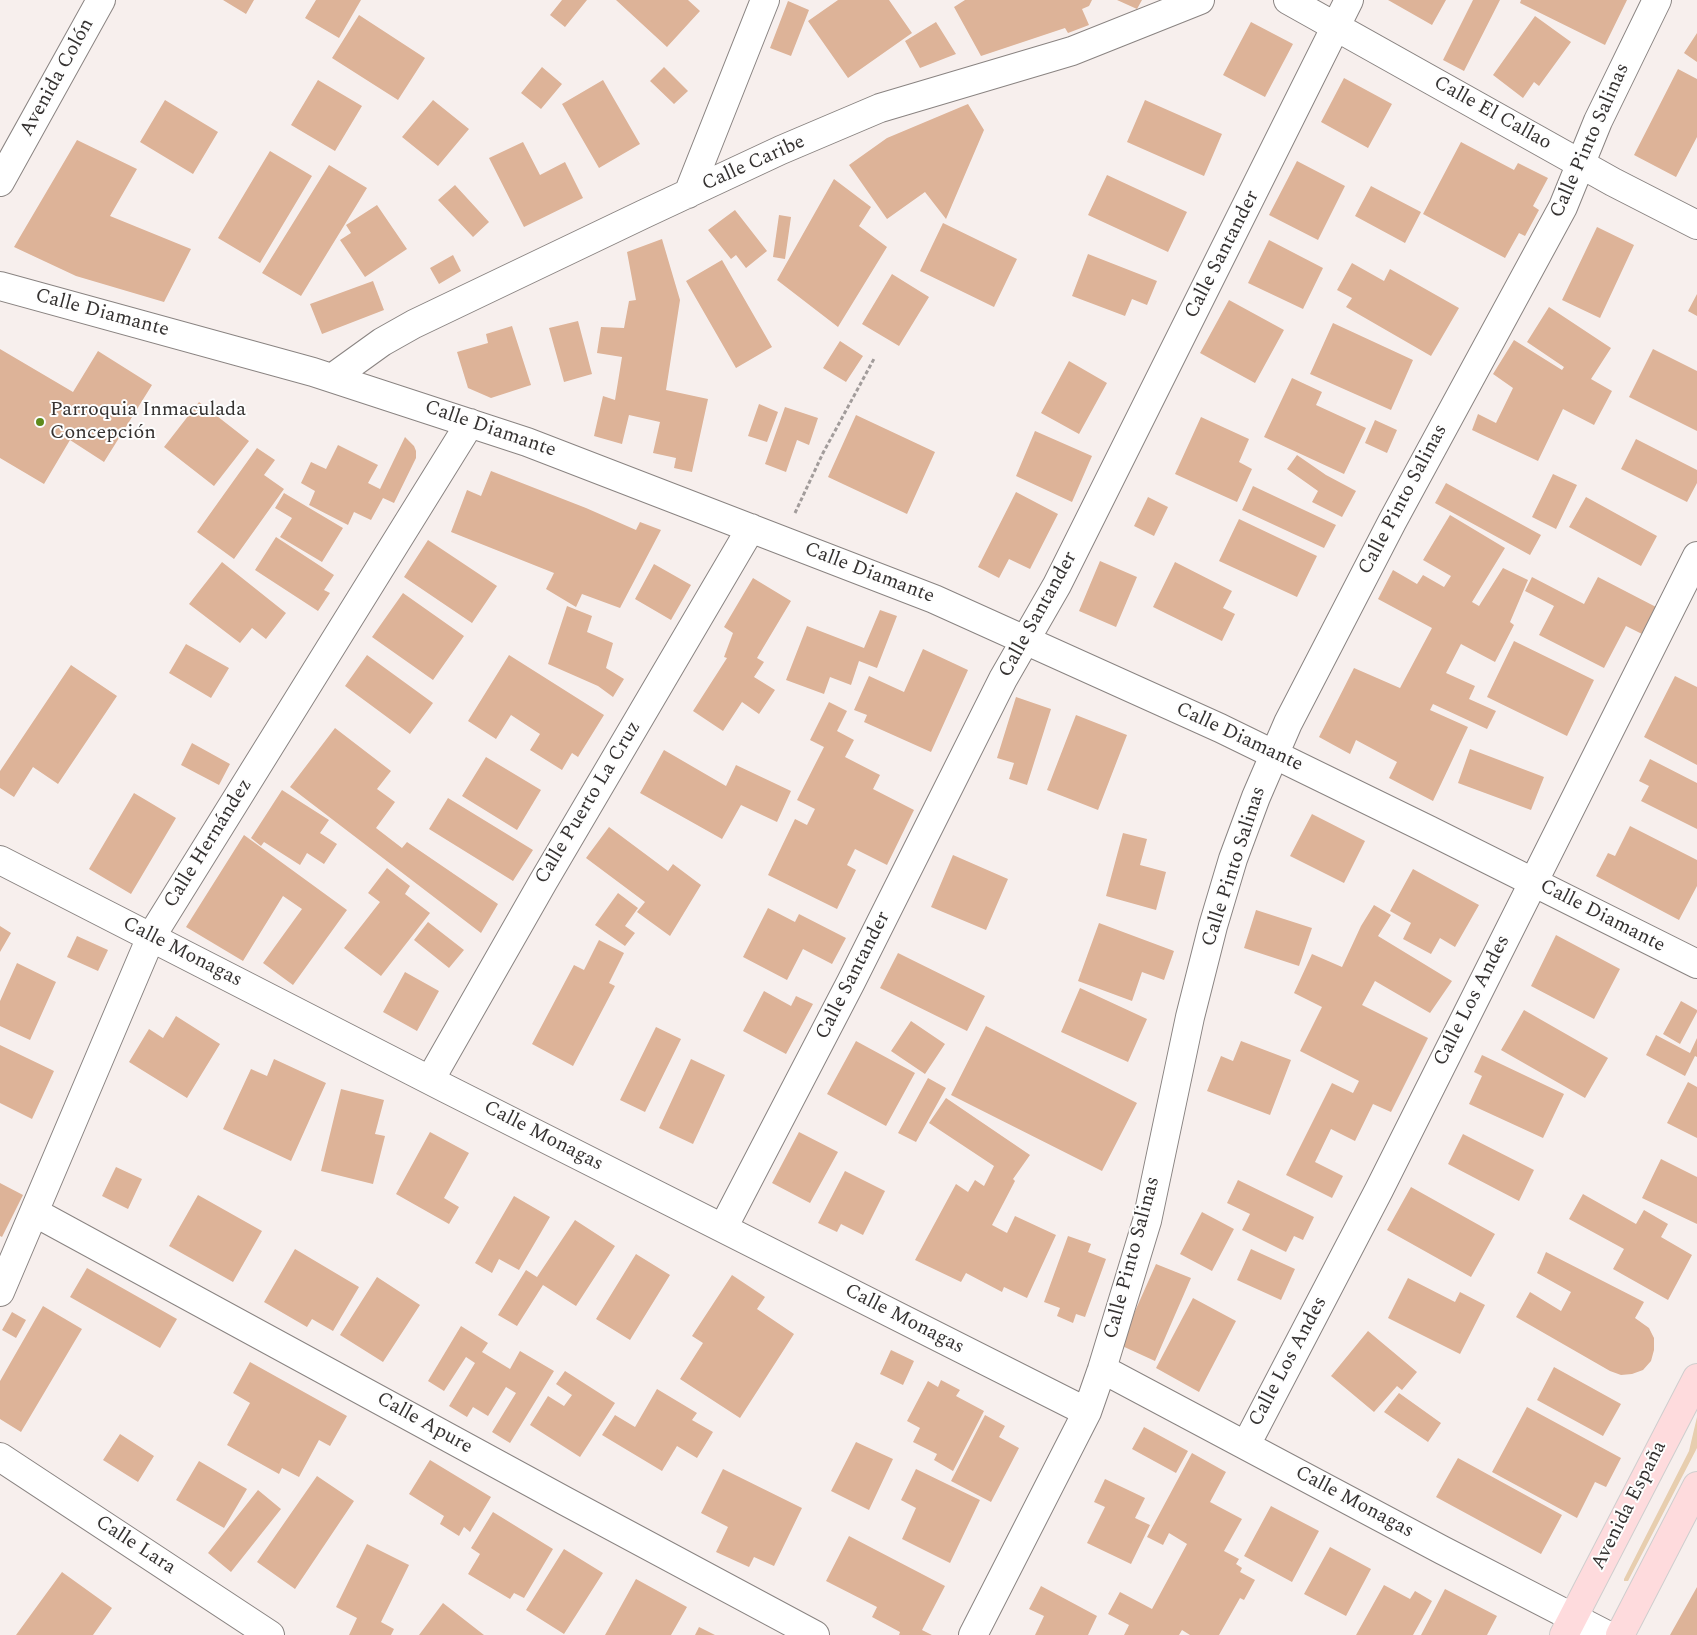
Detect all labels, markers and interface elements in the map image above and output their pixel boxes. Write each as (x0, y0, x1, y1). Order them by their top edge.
street label: Avenida Colón (16, 15, 100, 141)
street label: Calle Pinto Salinas (1546, 60, 1636, 222)
street label: Calle El Callao (1429, 72, 1555, 156)
street label: Calle Caribe (699, 131, 809, 197)
street label: Calle Santander (1180, 187, 1266, 323)
street label: Calle Diamante (33, 285, 171, 343)
street label: Calle Diamante (421, 396, 559, 464)
place label: Parroquia Inmaculada Concepción (50, 399, 246, 446)
marker: Parroquia Inmaculada Concepción (34, 416, 46, 428)
street label: Calle Pinto Salinas (1354, 421, 1454, 579)
street label: Calle Diamante (801, 538, 937, 610)
street label: Calle Santander (994, 548, 1084, 682)
street label: Calle Diamante (1172, 698, 1306, 778)
street label: Calle Puerto La Cruz (531, 717, 647, 889)
street label: Calle Hernández (160, 775, 258, 913)
street label: Calle Pinto Salinas (1198, 784, 1272, 950)
street label: Calle Diamante (1535, 875, 1669, 959)
street label: Calle Santander (811, 908, 897, 1044)
street label: Calle Monagas (118, 913, 246, 993)
street label: Calle Los Andes (1430, 931, 1516, 1071)
street label: Calle Monagas (479, 1097, 607, 1177)
street label: Calle Pinto Salinas (1100, 1174, 1166, 1342)
street label: Calle Monagas (840, 1280, 968, 1360)
street label: Calle Los Andes (1245, 1293, 1333, 1431)
street label: Calle Apure (372, 1388, 476, 1460)
street label: Avenida España (1587, 1438, 1673, 1574)
street label: Calle Monagas (1291, 1462, 1417, 1544)
street label: Calle Lara (90, 1511, 180, 1581)

